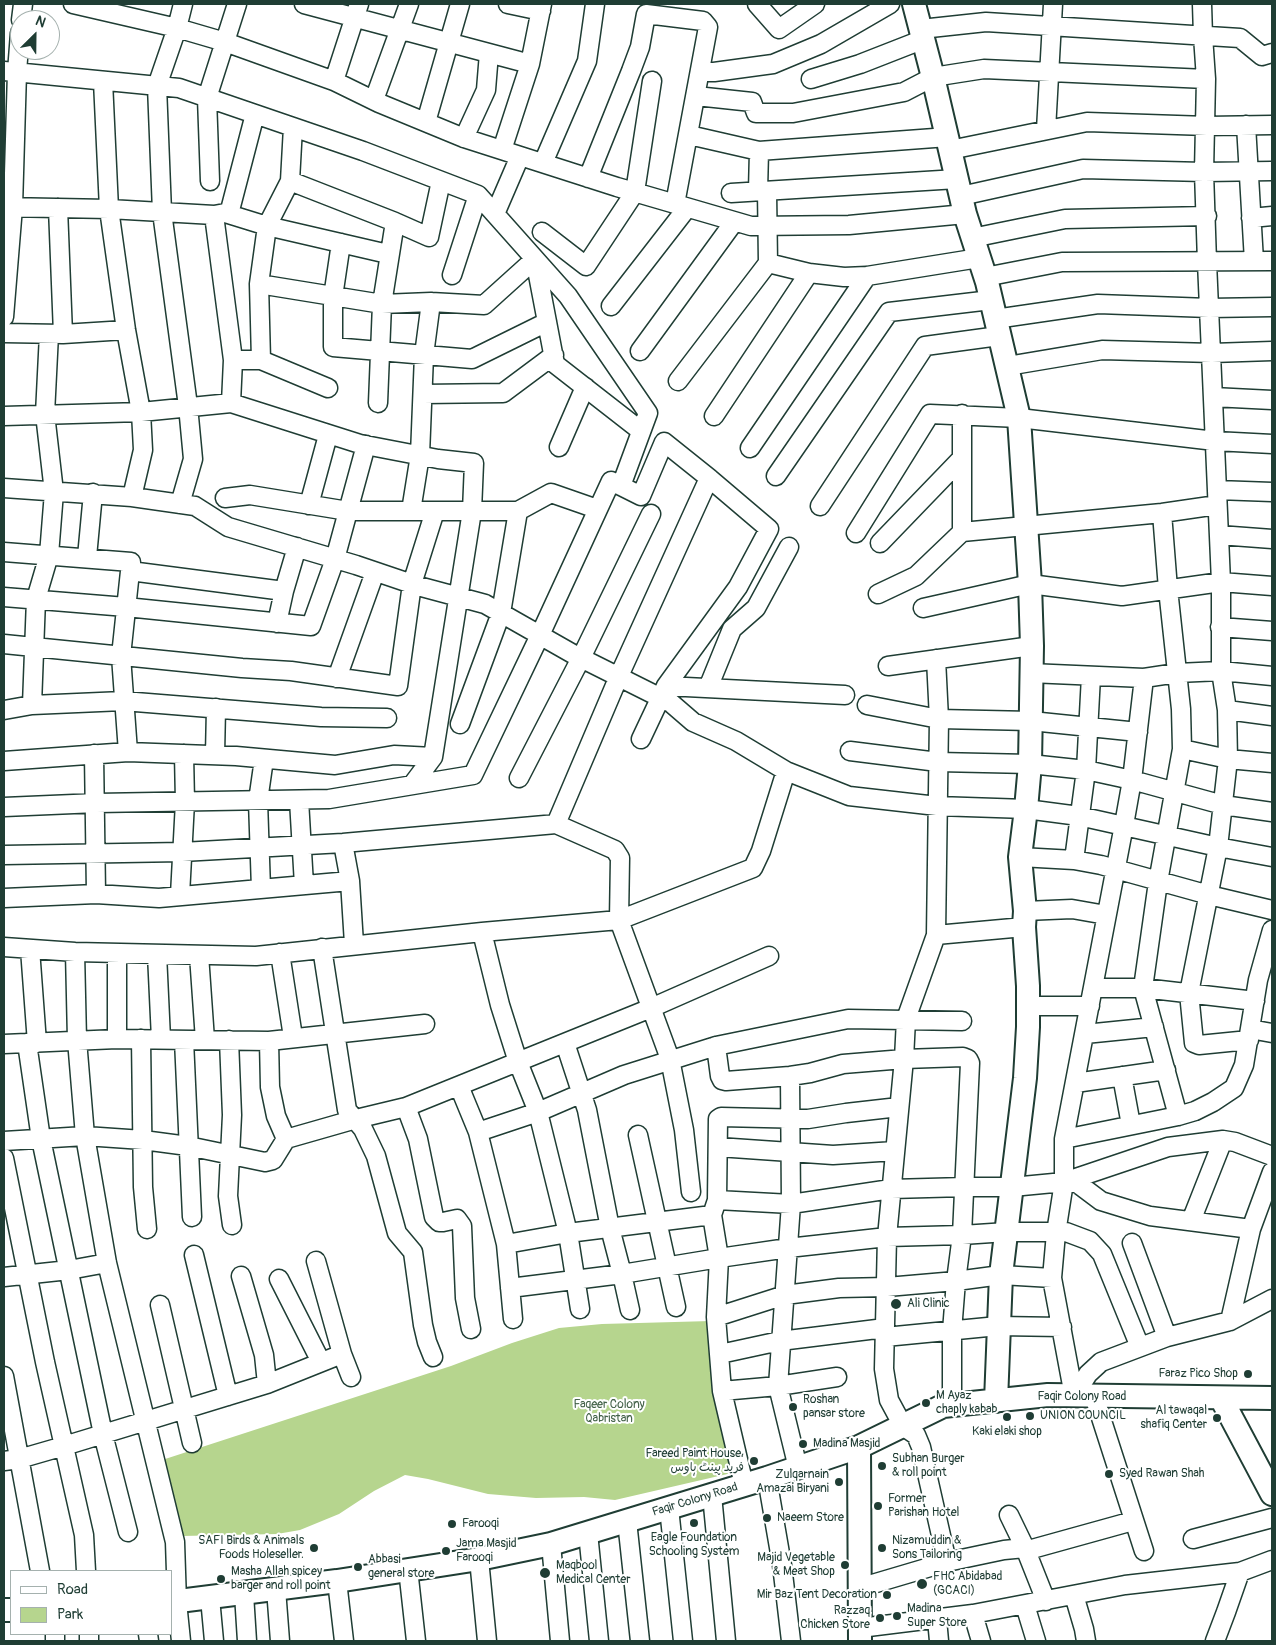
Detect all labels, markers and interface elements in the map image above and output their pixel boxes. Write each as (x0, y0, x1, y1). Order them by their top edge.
north arrow (10, 10, 60, 60)
text: N (33, 12, 48, 31)
marker: Ali Clinic (889, 1297, 903, 1311)
place label: Ali Clinic (907, 1297, 950, 1311)
place label: Faraz Pico Shop (1158, 1367, 1238, 1381)
marker: Faraz Pico Shop (1242, 1368, 1254, 1380)
place label: M Ayaz chaply kabab (936, 1389, 997, 1417)
street label: Faqir Colony Road (1038, 1390, 1126, 1404)
place label: Roshan pansar store (803, 1393, 865, 1421)
marker: M Ayaz chaply kabab (920, 1397, 932, 1409)
park label: Faqeer Colony Qabristan (573, 1398, 645, 1426)
marker: Roshan pansar store (787, 1401, 799, 1413)
place label: Al tawaqal shafiq Center (1140, 1404, 1207, 1432)
place label: UNION COUNCIL (1040, 1409, 1126, 1423)
marker: UNION COUNCIL (1024, 1410, 1036, 1422)
marker: Kaki elaki shop (1001, 1411, 1013, 1423)
marker: Al tawaqal shafiq Center (1211, 1412, 1223, 1424)
place label: Kaki elaki shop (972, 1425, 1042, 1439)
place label: Madina Masjid (813, 1437, 880, 1451)
marker: Madina Masjid (797, 1438, 809, 1450)
place label: Fareed Paint House، فرید پینٹ ہاوس (645, 1447, 744, 1475)
place label: Subhan Burger & roll point (892, 1452, 965, 1480)
marker: Fareed Paint House، فرید پینٹ ہاوس (748, 1455, 760, 1467)
marker: Subhan Burger & roll point (876, 1460, 888, 1472)
place label: Syed Rawan Shah (1119, 1467, 1204, 1481)
place label: Zulqarnain Amazai Biryani (756, 1468, 829, 1496)
marker: Syed Rawan Shah (1103, 1468, 1115, 1480)
marker: Zulqarnain Amazai Biryani (833, 1476, 845, 1488)
street label: Faqir Colony Road (650, 1480, 740, 1520)
place label: Former Parishan Hotel (888, 1492, 959, 1520)
marker: Former Parishan Hotel (872, 1500, 884, 1512)
place label: Naeem Store (777, 1511, 844, 1525)
marker: Naeem Store (761, 1512, 773, 1524)
place label: Farooqi (462, 1517, 499, 1531)
marker: Eagle Foundation Schooling System (688, 1517, 700, 1529)
marker: Farooqi (446, 1518, 458, 1530)
place label: Eagle Foundation Schooling System (649, 1531, 739, 1559)
place label: SAFI Birds & Animals Foods Holeseller. (198, 1534, 304, 1562)
place label: Nizamuddin & Sons Tailoring (892, 1534, 962, 1562)
place label: Jama Masjid Farooqi (456, 1537, 517, 1565)
marker: SAFI Birds & Animals Foods Holeseller. (308, 1542, 320, 1554)
marker: Nizamuddin & Sons Tailoring (876, 1542, 888, 1554)
marker: Jama Masjid Farooqi (440, 1545, 452, 1557)
place label: Majid Vegetable & Meat Shop (757, 1551, 835, 1579)
place label: Abbasi general store (368, 1553, 434, 1581)
place label: Maqbool Medical Center (556, 1559, 630, 1587)
marker: Majid Vegetable & Meat Shop (839, 1559, 851, 1571)
marker: Abbasi general store (352, 1561, 364, 1573)
place label: Masha Allah spicey barger and roll point (231, 1565, 331, 1593)
marker: Maqbool Medical Center (538, 1566, 552, 1580)
legend (10, 1570, 172, 1635)
place label: FHC Abidabad (GCACI) (933, 1570, 1002, 1598)
marker: Masha Allah spicey barger and roll point (215, 1573, 227, 1585)
marker: FHC Abidabad (GCACI) (915, 1577, 929, 1591)
text: Road (57, 1580, 88, 1599)
place label: Mir Baz Tent Decoration (757, 1588, 877, 1602)
marker: Mir Baz Tent Decoration (881, 1589, 893, 1601)
place label: Madina Super Store (907, 1602, 967, 1630)
place label: Razzaq Chicken Store (800, 1604, 870, 1632)
text: Park (57, 1605, 83, 1624)
marker: Madina Super Store (891, 1610, 903, 1622)
marker: Razzaq Chicken Store (874, 1612, 886, 1624)

